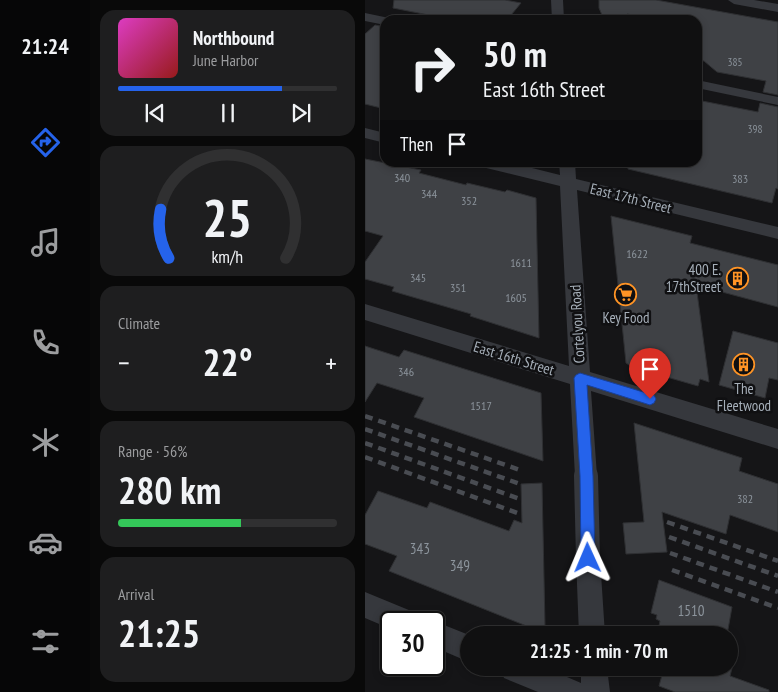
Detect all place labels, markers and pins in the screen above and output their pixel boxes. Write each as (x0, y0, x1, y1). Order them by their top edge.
place label: 400 E. 17thStreet (666, 260, 721, 296)
building icon: 400 E. 17thStreet (725, 266, 749, 290)
supermarket icon: Key Food (614, 282, 638, 306)
place label: Key Food (603, 308, 649, 327)
pin (629, 348, 671, 399)
building icon: The Fleetwood (732, 353, 756, 377)
place label: The Fleetwood (717, 379, 771, 415)

